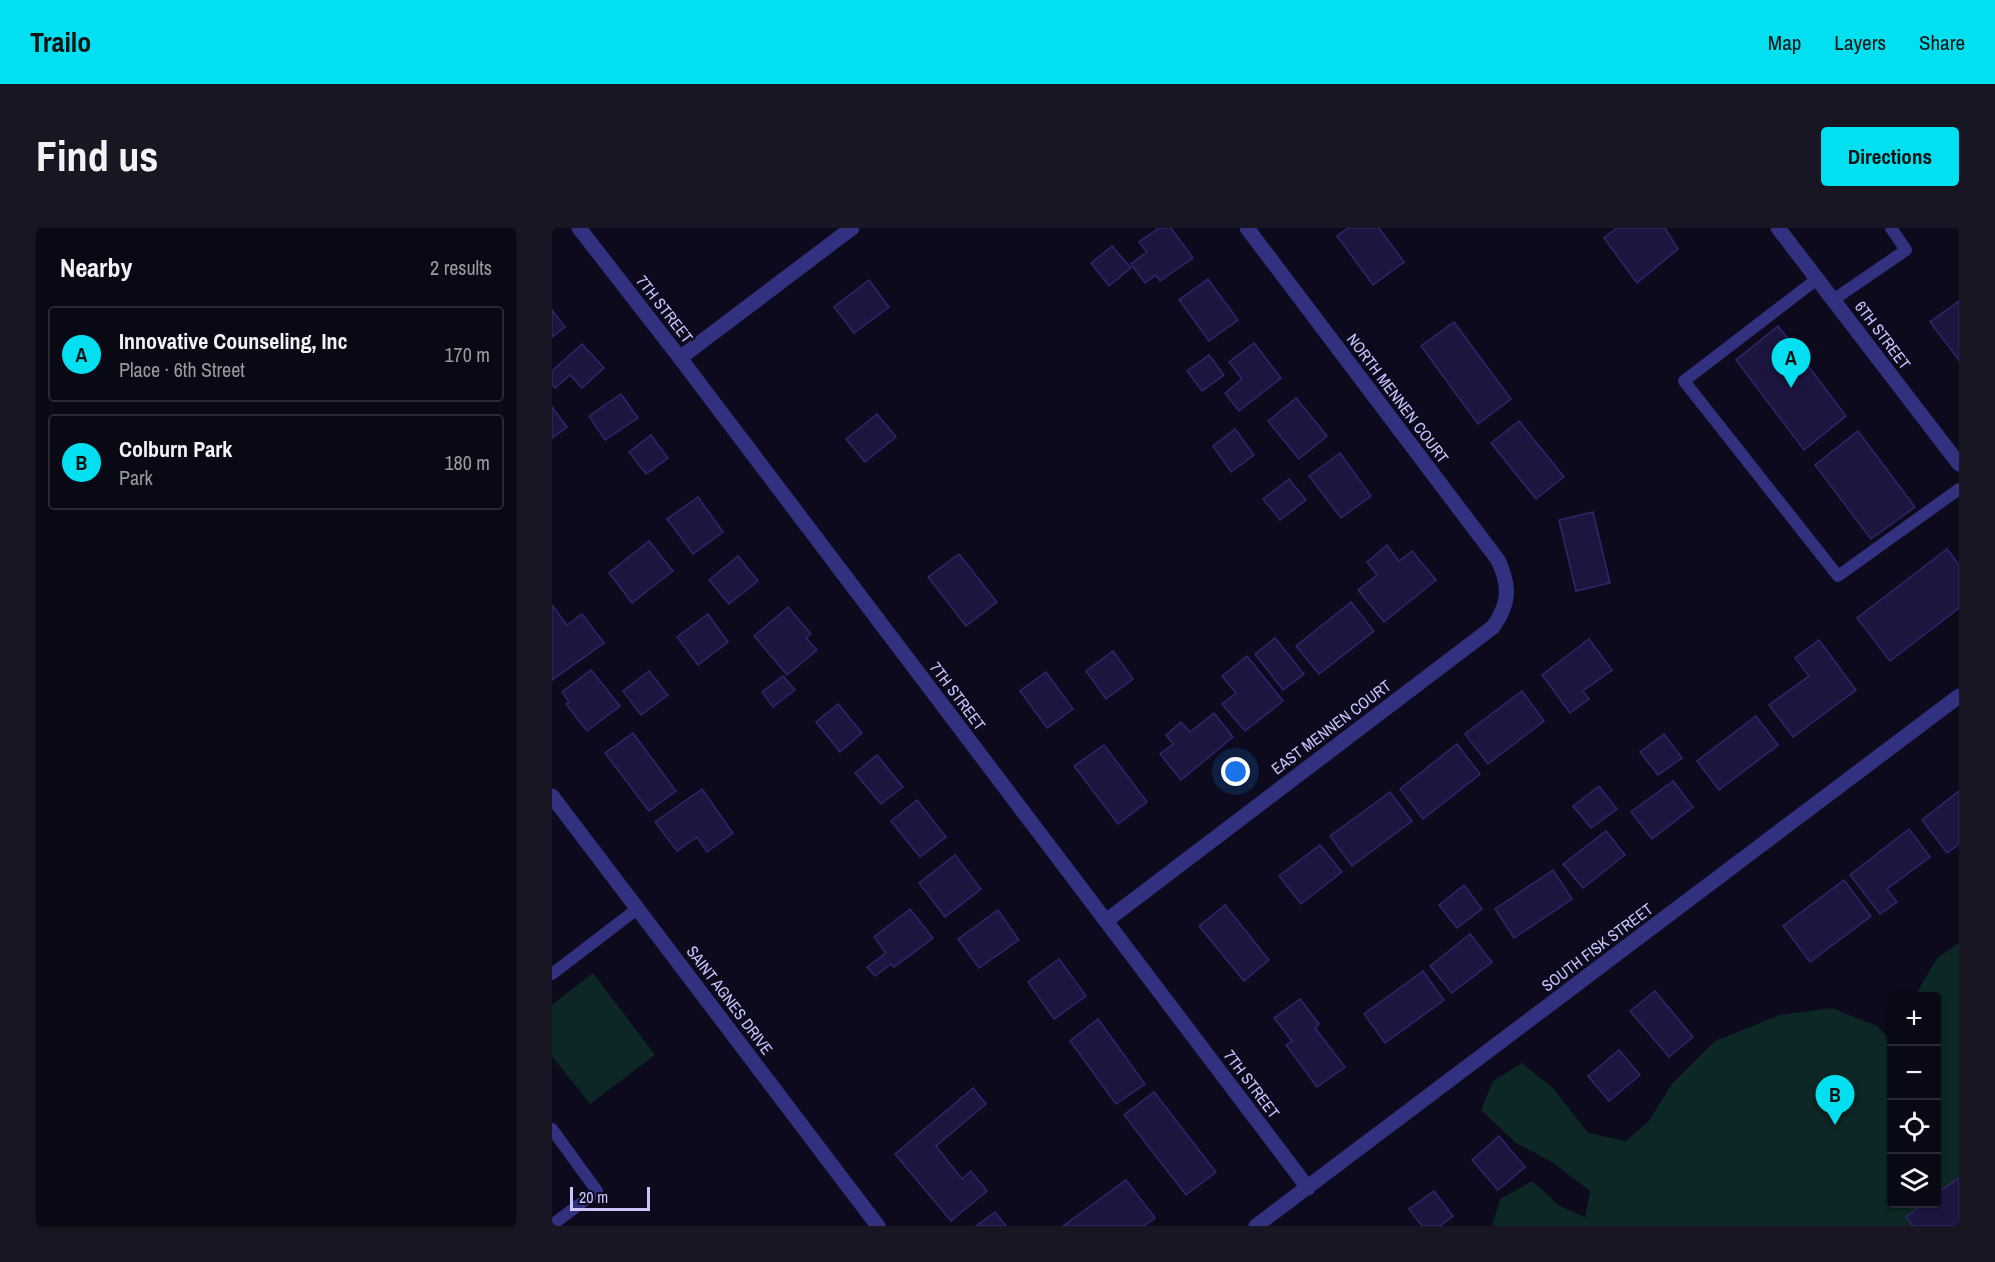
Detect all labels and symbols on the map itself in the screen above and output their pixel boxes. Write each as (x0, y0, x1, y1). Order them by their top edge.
street label: 7TH STREET (632, 271, 698, 347)
street label: 6TH STREET (1850, 296, 1916, 374)
street label: NORTH MENNEN COURT (1342, 329, 1454, 467)
pin: A (1772, 338, 1810, 388)
street label: 7TH STREET (925, 657, 991, 735)
street label: EAST MENNEN COURT (1267, 675, 1395, 779)
your location (1221, 757, 1250, 786)
street label: SOUTH FISK STREET (1537, 898, 1657, 996)
street label: SAINT AGNES DRIVE (682, 941, 778, 1059)
street label: 7TH STREET (1219, 1045, 1285, 1123)
pin: B (1816, 1076, 1854, 1125)
scale bar (570, 1184, 650, 1212)

